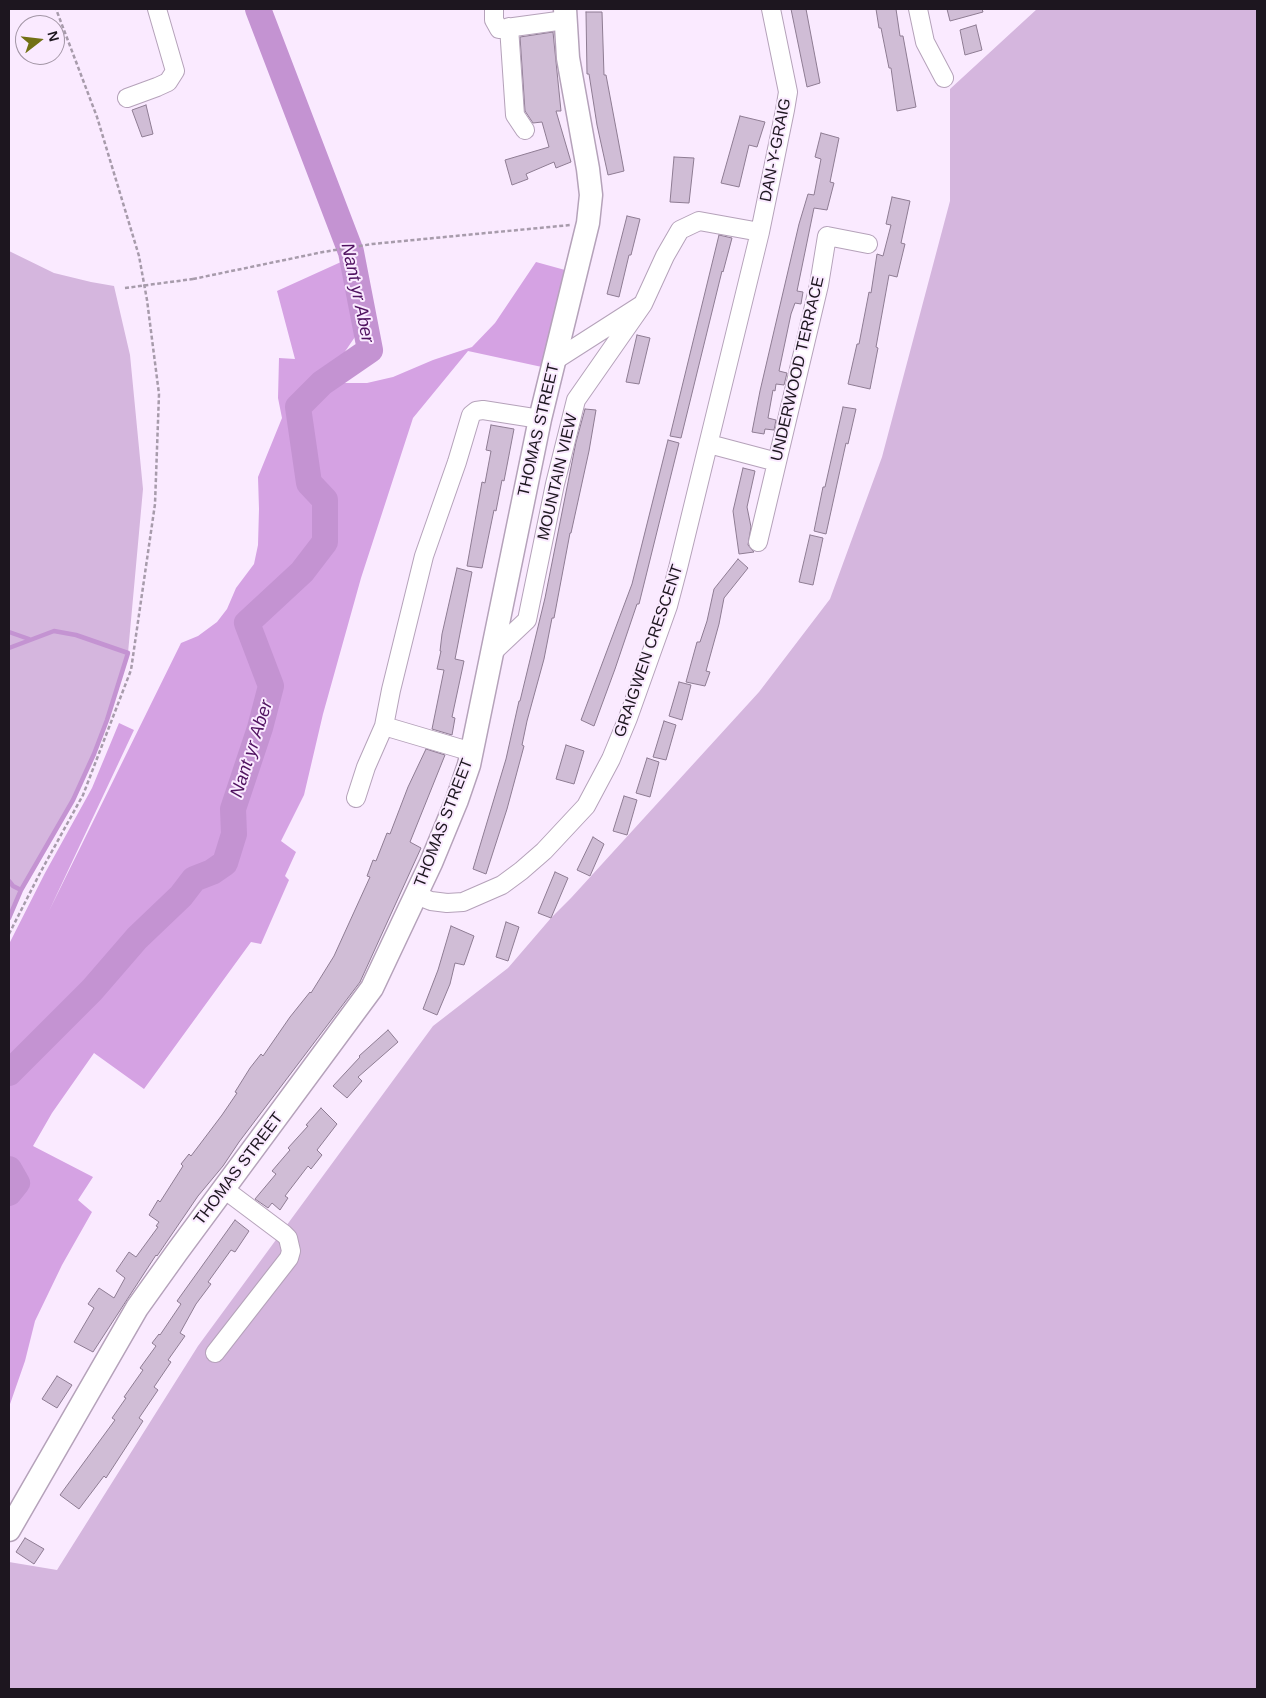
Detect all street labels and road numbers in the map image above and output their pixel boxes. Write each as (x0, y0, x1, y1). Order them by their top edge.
street label: DAN-Y-GRAIG (757, 97, 795, 203)
street label: UNDERWOOD TERRACE (767, 275, 829, 463)
street label: THOMAS STREET (514, 362, 564, 498)
street label: MOUNTAIN VIEW (534, 412, 582, 542)
street label: GRAIGWEN CRESCENT (610, 562, 688, 740)
street label: THOMAS STREET (411, 756, 477, 890)
street label: THOMAS STREET (190, 1109, 288, 1229)

